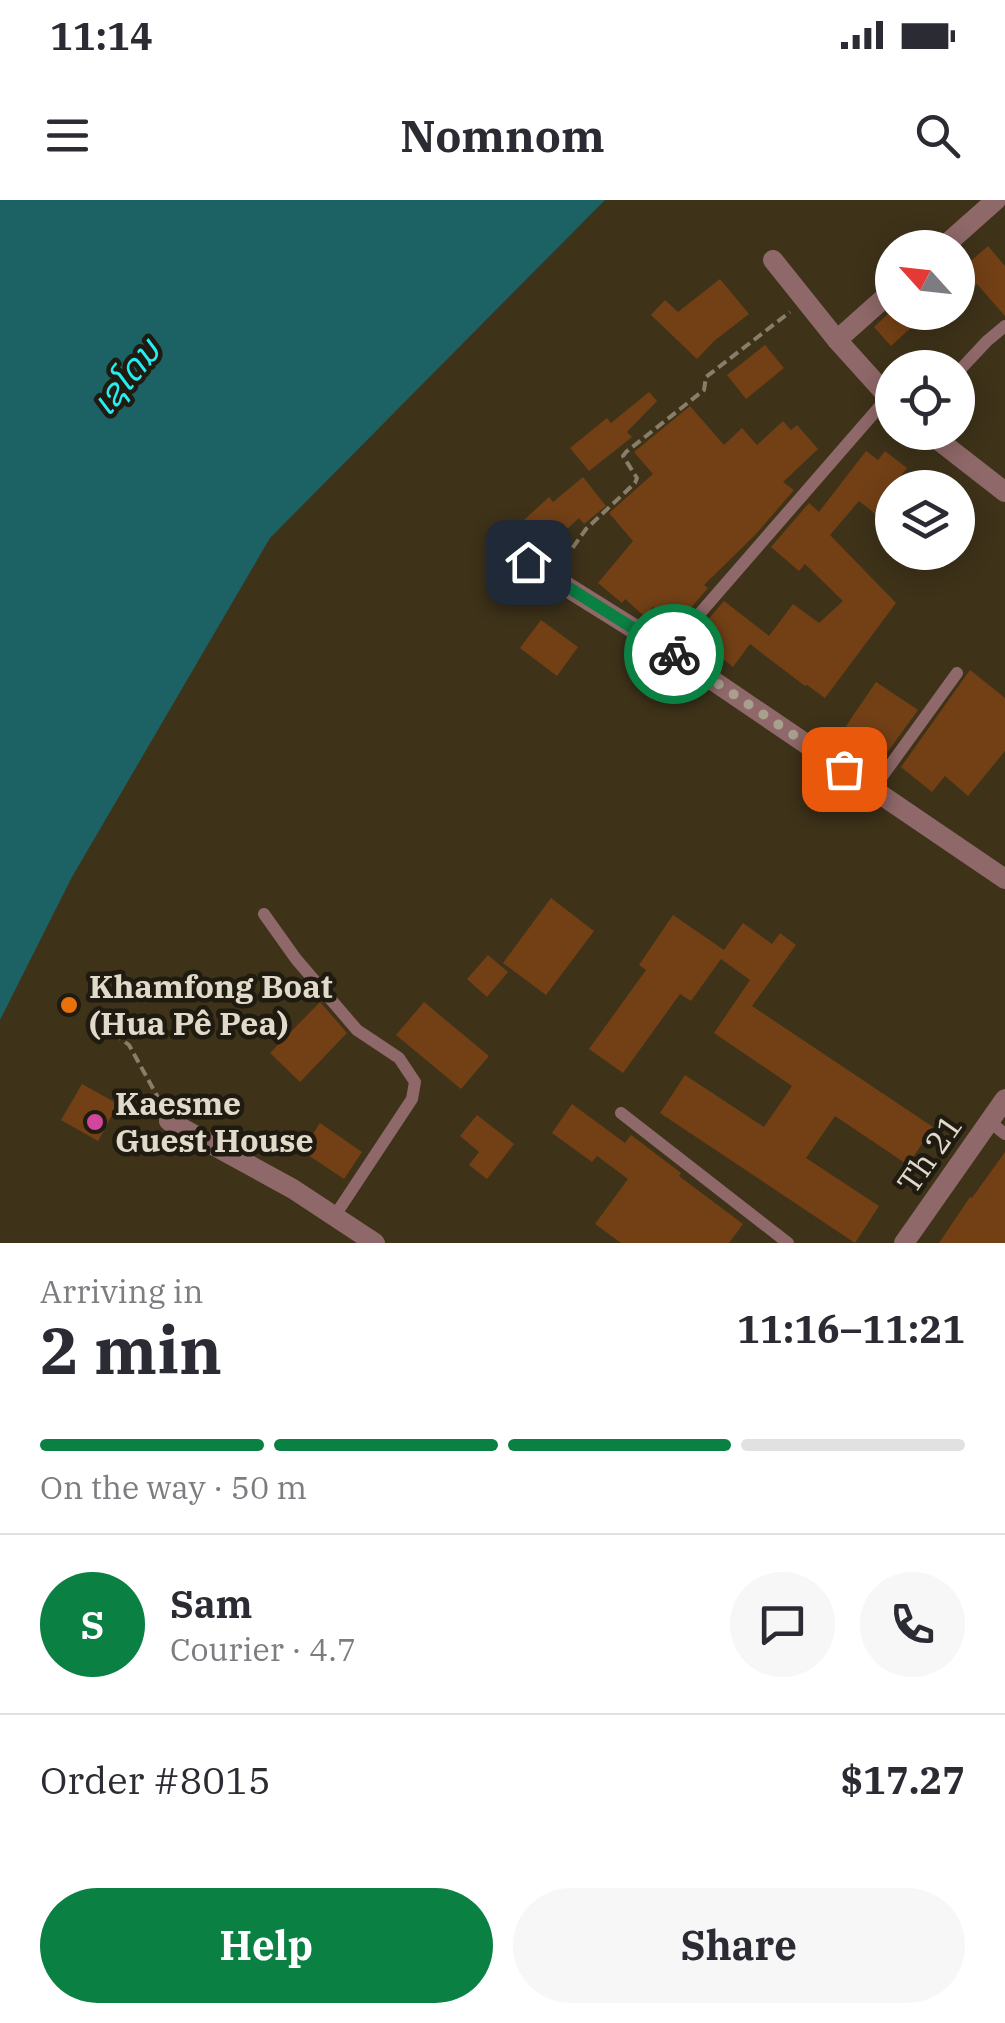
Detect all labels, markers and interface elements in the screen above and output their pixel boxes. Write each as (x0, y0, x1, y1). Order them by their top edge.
text: 11:14 (50, 11, 153, 60)
text: Nomnom (400, 106, 605, 164)
icon: menu (40, 108, 95, 163)
icon: search (910, 108, 965, 163)
north arrow (875, 230, 975, 330)
map controls (875, 230, 975, 570)
water label: ເຊໂດນ (81, 327, 171, 424)
button: locate (875, 350, 975, 450)
button: layers (875, 470, 975, 570)
pin (486, 520, 571, 605)
icon: home (501, 535, 556, 590)
courier (624, 604, 724, 704)
icon: bike (647, 627, 702, 682)
pin (802, 727, 887, 812)
icon: bag (817, 742, 872, 797)
place label: Khamfong Boat (Hua Pê Pea) (89, 965, 333, 1044)
marker: Khamfong Boat (Hua Pê Pea) (58, 994, 80, 1016)
place label: Kaesme Guest House (115, 1082, 314, 1161)
street label: Th 21 (887, 1106, 971, 1201)
marker: Kaesme Guest House (84, 1111, 106, 1133)
text: Arriving in (40, 1270, 203, 1312)
text: 11:16–11:21 (737, 1304, 965, 1353)
text: 2 min (40, 1307, 222, 1392)
text: On the way · 50 m (40, 1466, 307, 1508)
button: chat (730, 1572, 835, 1677)
button: phone (860, 1572, 965, 1677)
text: Sam (170, 1579, 253, 1628)
text: S (81, 1600, 104, 1649)
text: Courier · 4.7 (170, 1628, 356, 1670)
text: Order #8015 (40, 1755, 271, 1804)
text: $17.27 (840, 1755, 965, 1804)
button: Help (40, 1888, 493, 2003)
button: Share (513, 1888, 965, 2003)

